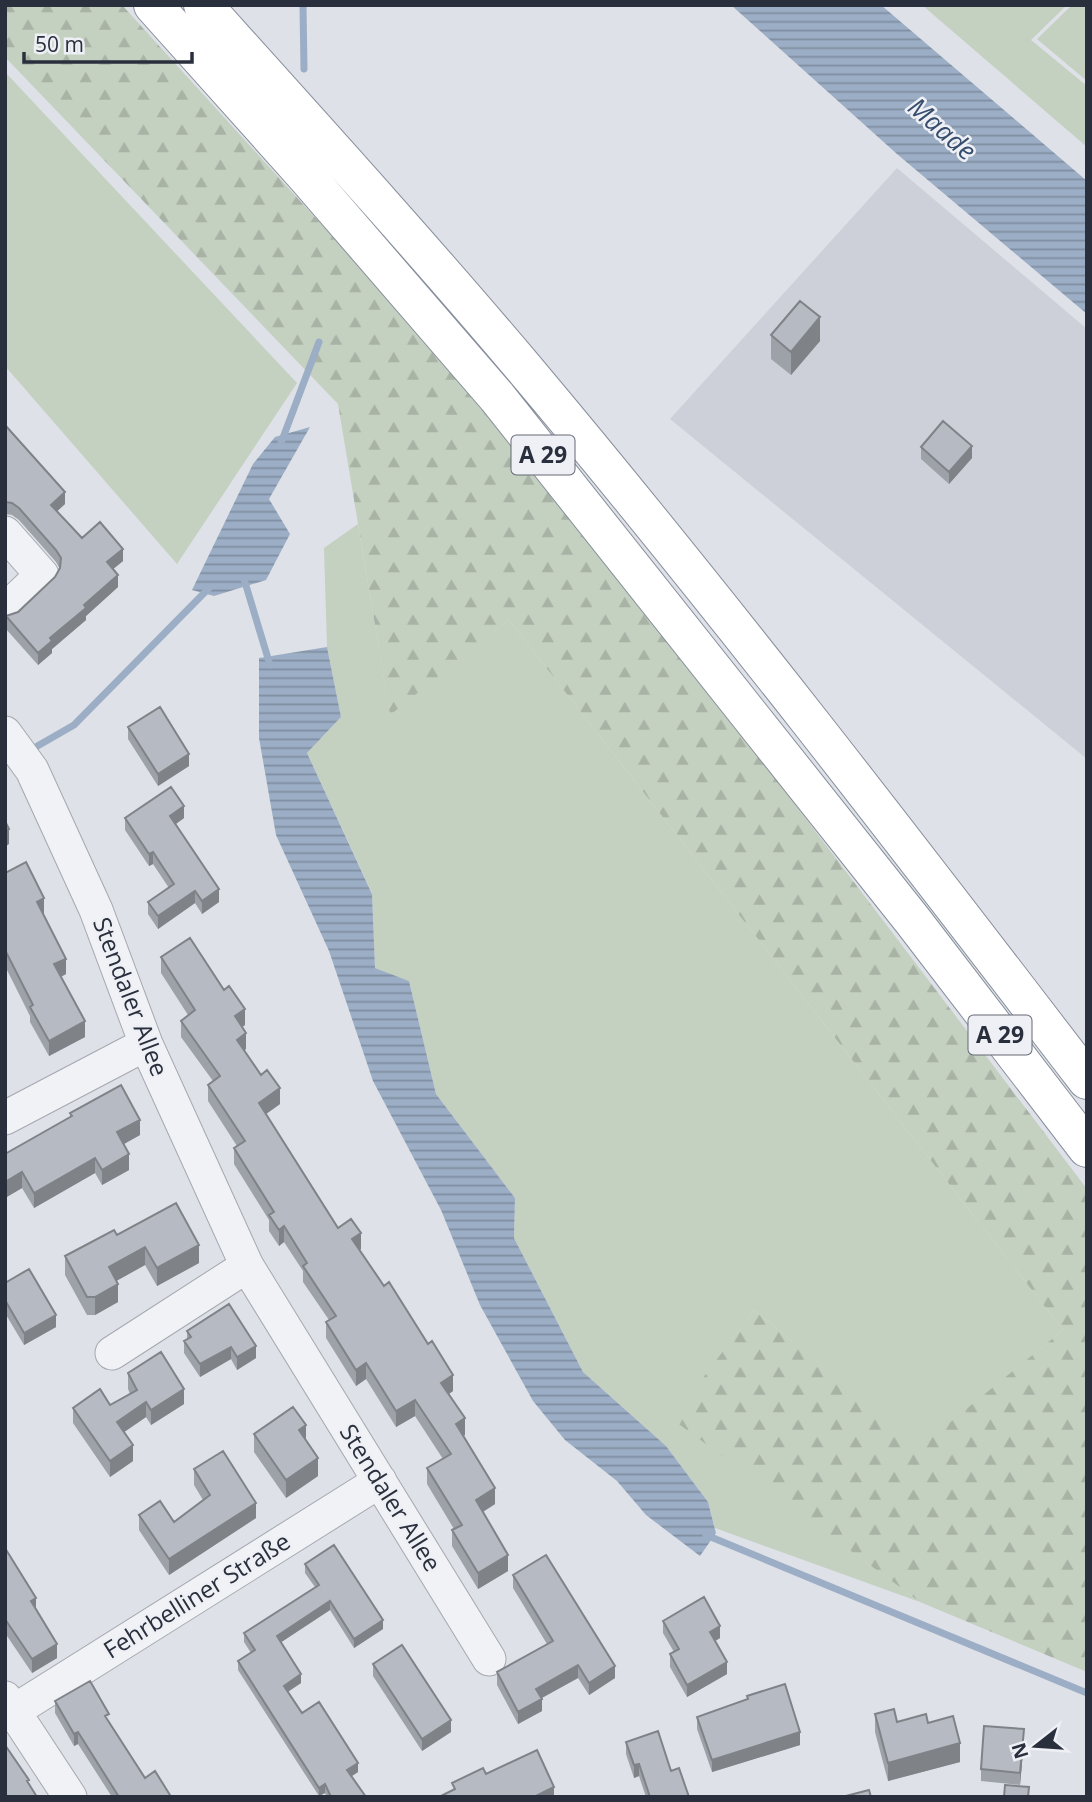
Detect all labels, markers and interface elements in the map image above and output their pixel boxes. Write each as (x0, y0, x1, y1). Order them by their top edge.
scale bar (24, 21, 192, 65)
text: 50 m (35, 30, 84, 58)
water label: Maade (901, 89, 984, 168)
road number: A 29 (512, 436, 574, 475)
street label: Stendaler Allee (86, 912, 177, 1081)
road number: A 29 (968, 1016, 1032, 1054)
street label: Stendaler Allee (333, 1417, 450, 1577)
street label: Fehrbelliner Straße (97, 1524, 296, 1665)
north arrow (1001, 1711, 1071, 1781)
text: N (1005, 1740, 1034, 1762)

